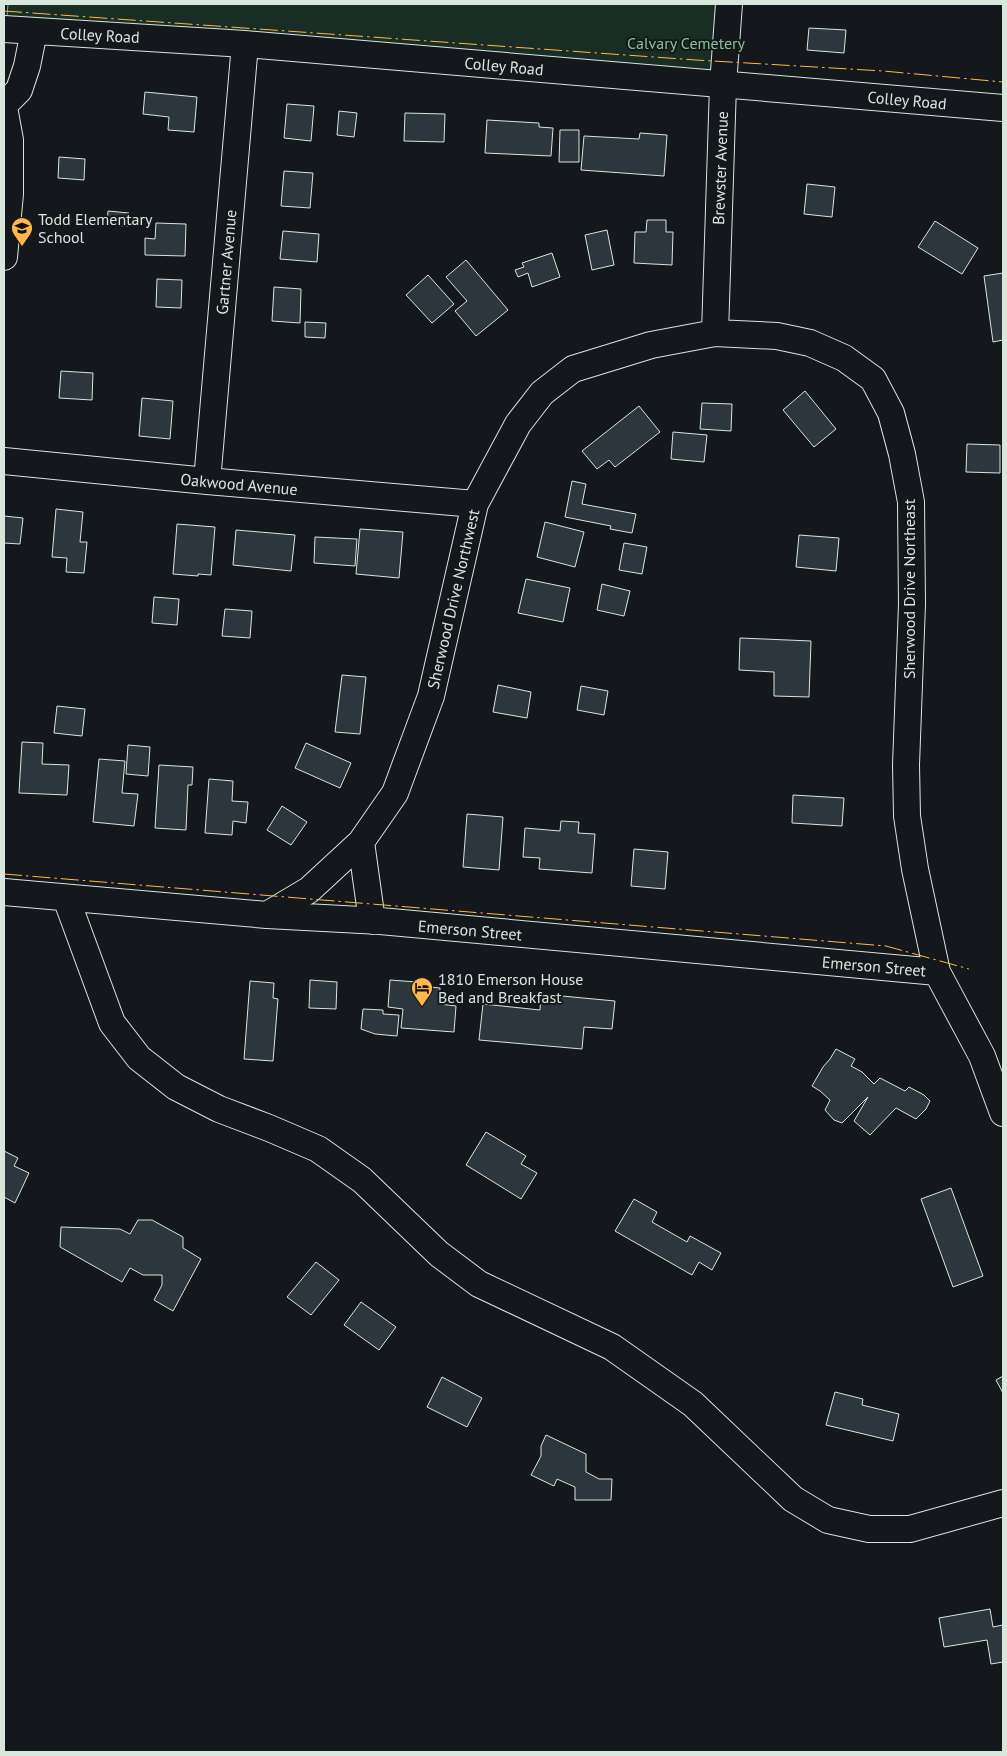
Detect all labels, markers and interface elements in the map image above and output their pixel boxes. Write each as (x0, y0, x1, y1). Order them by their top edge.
street label: Colley Road (60, 23, 140, 47)
park label: Calvary Cemetery (627, 33, 745, 53)
street label: Colley Road (464, 53, 544, 79)
street label: Colley Road (867, 87, 947, 113)
street label: Brewster Avenue (708, 111, 732, 225)
place label: Todd Elementary School (38, 209, 153, 247)
street label: Gartner Avenue (211, 209, 241, 315)
school or university icon: Todd Elementary School (10, 216, 34, 247)
street label: Oakwood Avenue (180, 469, 298, 499)
street label: Sherwood Drive Northeast (899, 498, 919, 679)
street label: Sherwood Drive Northwest (423, 507, 484, 691)
street label: Emerson Street (417, 915, 523, 945)
street label: Emerson Street (821, 951, 927, 981)
place label: 1810 Emerson House Bed and Breakfast (438, 969, 583, 1007)
hotel icon: 1810 Emerson House Bed and Breakfast (410, 976, 434, 1007)

